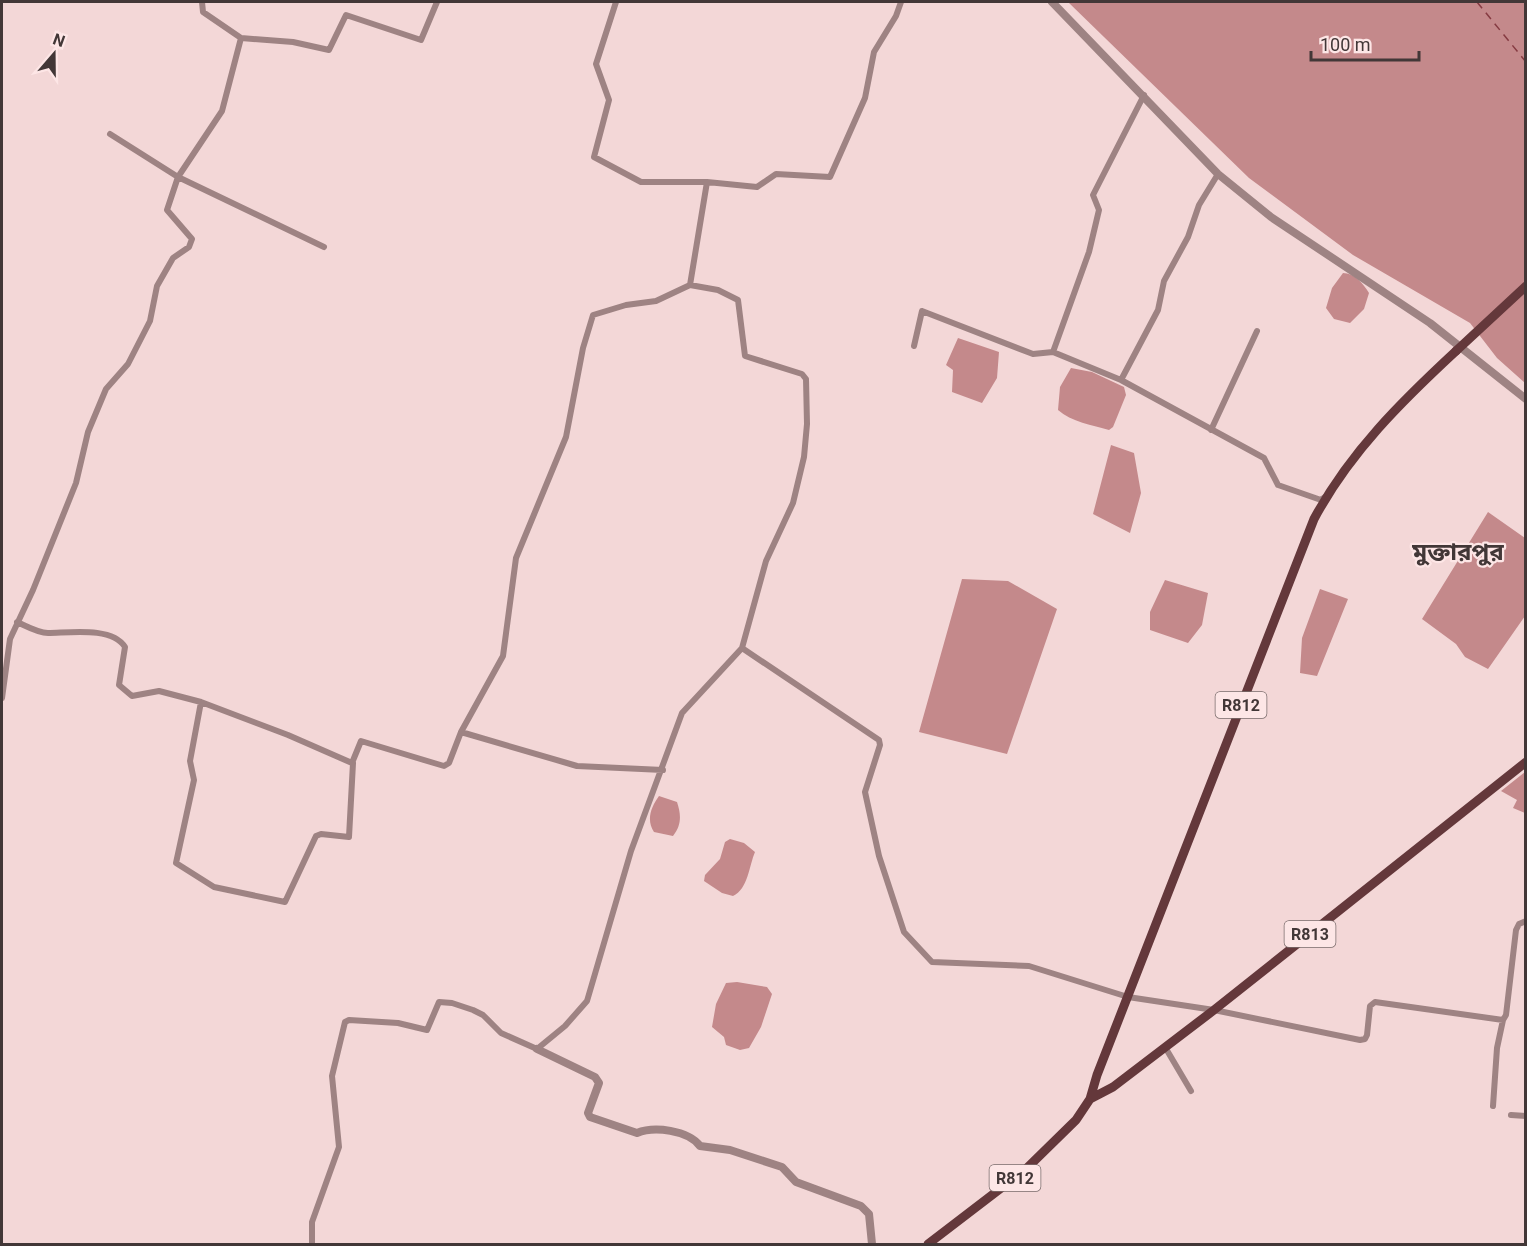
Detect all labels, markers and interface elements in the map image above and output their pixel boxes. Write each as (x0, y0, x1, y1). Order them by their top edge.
north arrow (24, 24, 84, 84)
scale bar (1311, 24, 1419, 62)
text: N (50, 30, 68, 51)
text: 100 m (1320, 34, 1371, 55)
district label: মুক্তারপুর (1411, 538, 1504, 566)
road number: R812 (1216, 692, 1266, 718)
road number: R813 (1284, 921, 1336, 947)
road number: R812 (990, 1165, 1040, 1191)

